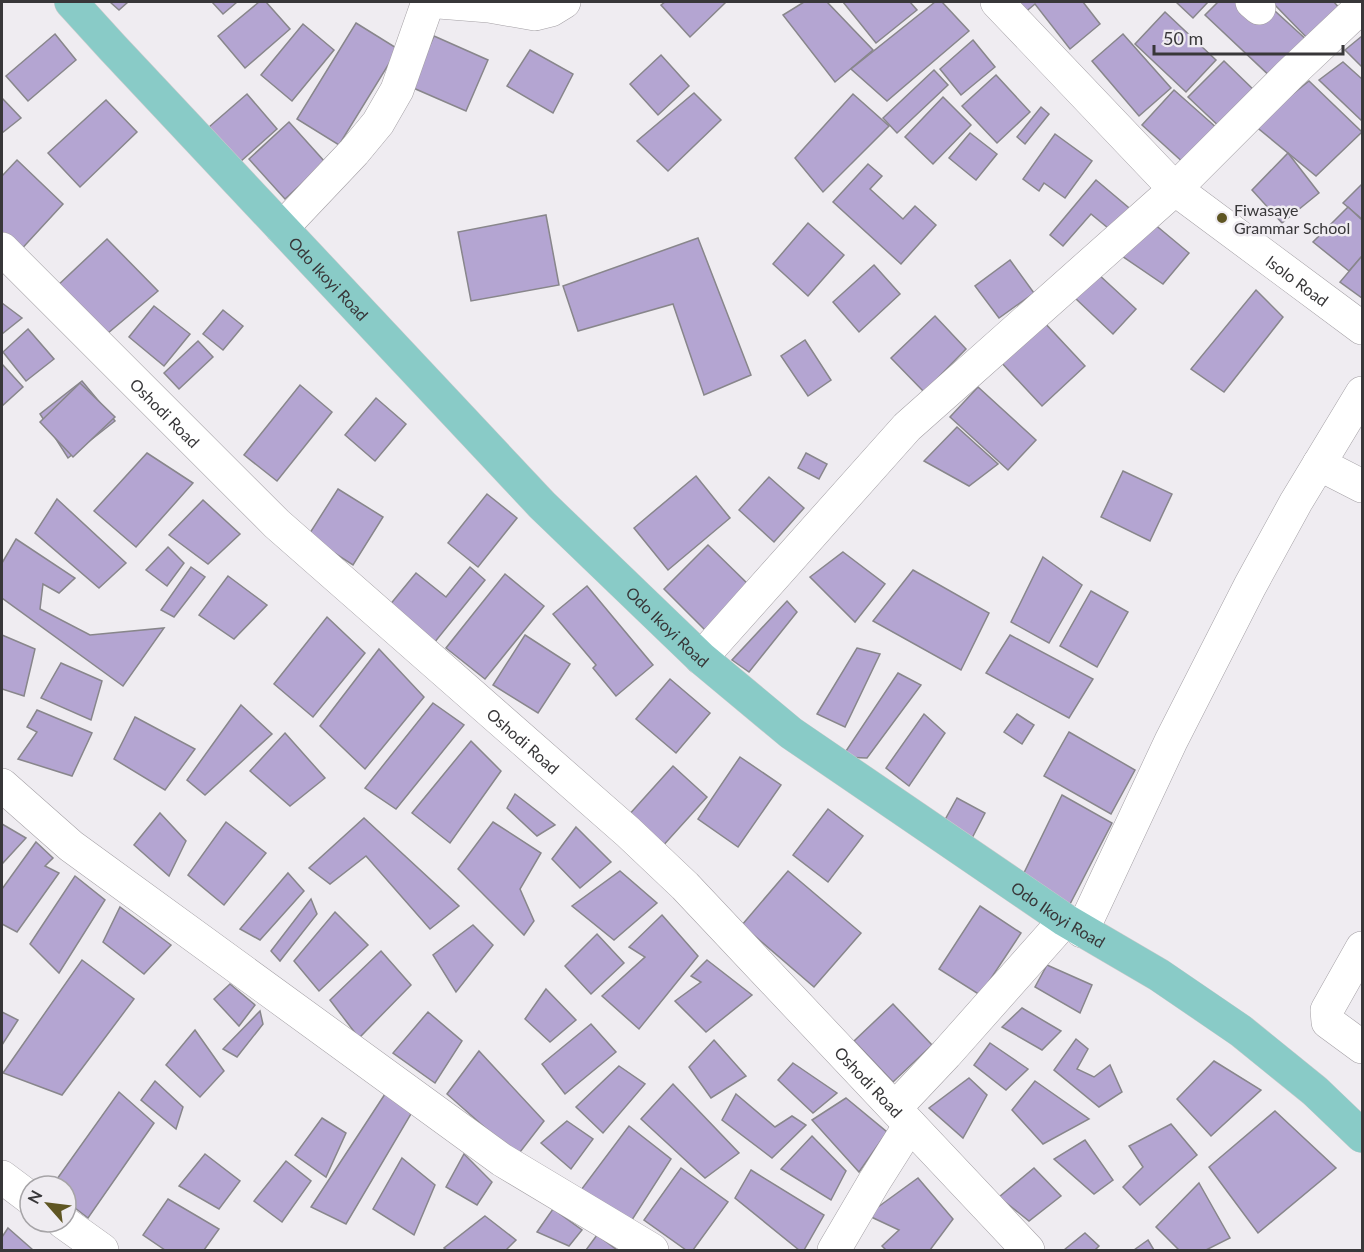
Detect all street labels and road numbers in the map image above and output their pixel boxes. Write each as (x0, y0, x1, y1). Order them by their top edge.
street label: Odo Ikoyi Road (285, 233, 373, 324)
street label: Isolo Road (1263, 251, 1333, 309)
street label: Oshodi Road (127, 374, 204, 451)
street label: Odo Ikoyi Road (623, 582, 713, 670)
street label: Oshodi Road (483, 704, 564, 777)
street label: Odo Ikoyi Road (1008, 877, 1109, 951)
street label: Oshodi Road (831, 1042, 907, 1121)

